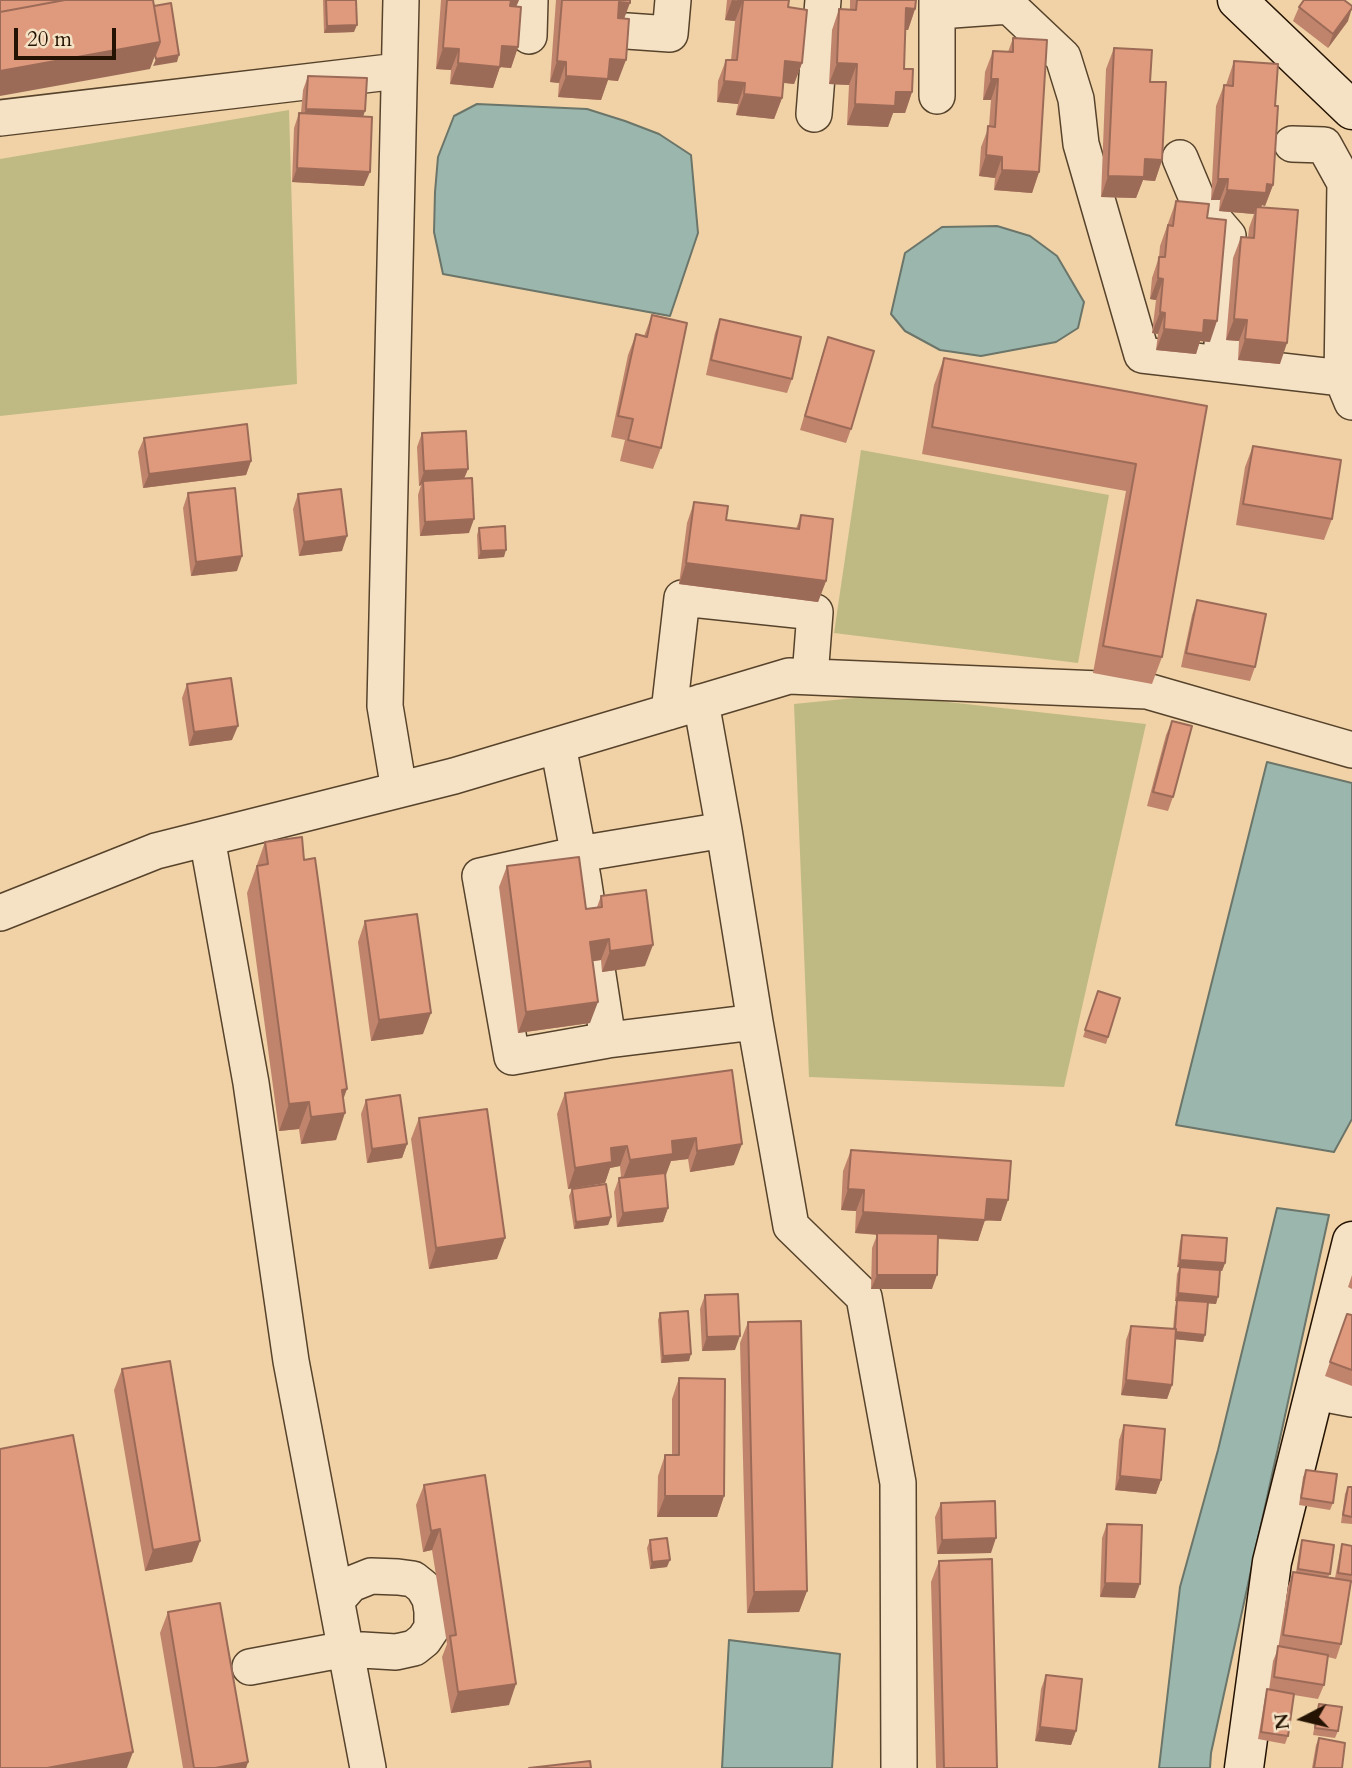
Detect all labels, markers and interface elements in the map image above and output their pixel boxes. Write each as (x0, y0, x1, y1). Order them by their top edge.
scale bar (18, 14, 119, 58)
text: 20 m (27, 25, 72, 54)
north arrow (1268, 1684, 1338, 1754)
text: N (1268, 1712, 1296, 1731)

